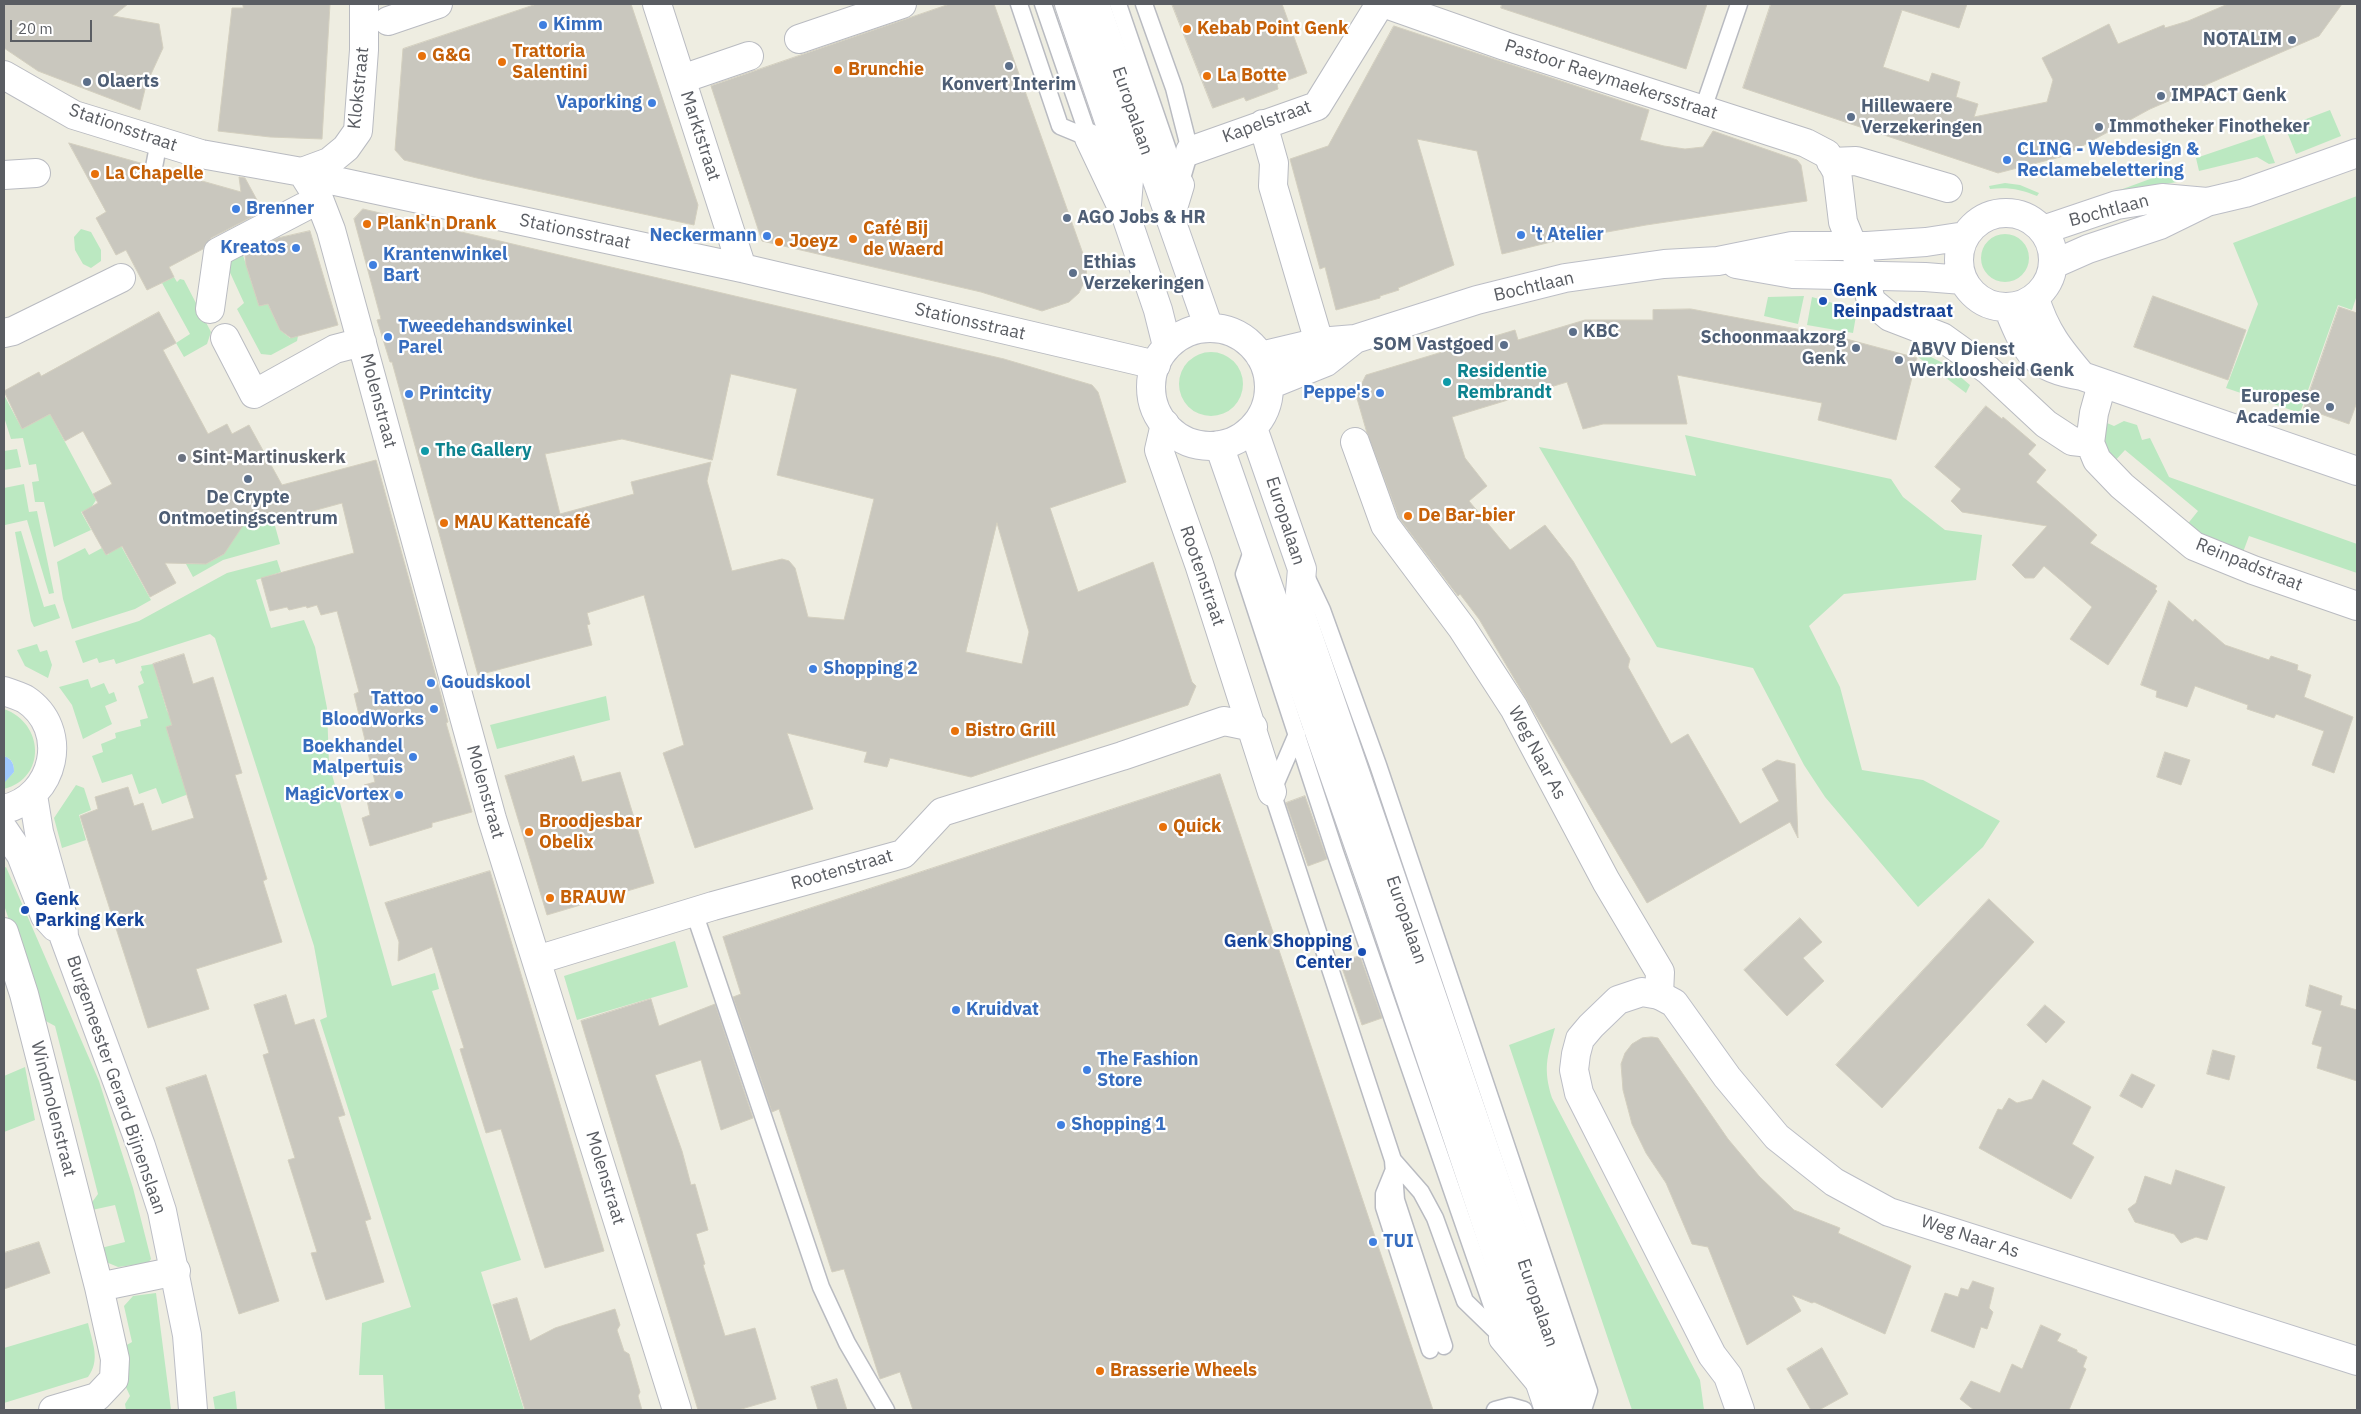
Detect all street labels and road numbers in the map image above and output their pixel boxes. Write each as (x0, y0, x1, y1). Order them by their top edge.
street label: Pastoor Raeymaekersstraat (1502, 35, 1720, 125)
street label: Klokstraat (344, 46, 374, 130)
street label: Europalaan (1107, 64, 1157, 158)
street label: Marktstraat (675, 88, 725, 184)
street label: Kapelstraat (1220, 96, 1314, 148)
street label: Stationsstraat (66, 99, 180, 157)
street label: Bochtlaan (2067, 190, 2151, 232)
street label: Stationsstraat (517, 210, 633, 254)
street label: Bochtlaan (1492, 267, 1576, 307)
street label: Stationsstraat (912, 299, 1028, 345)
street label: Molenstraat (355, 351, 401, 451)
street label: Europalaan (1261, 474, 1309, 568)
street label: Rootenstraat (1175, 523, 1229, 629)
street label: Reinpadstraat (2192, 534, 2306, 596)
street label: Weg Naar As (1503, 703, 1571, 803)
street label: Molenstraat (461, 743, 509, 841)
street label: Rootenstraat (789, 845, 895, 895)
street label: Europalaan (1381, 873, 1431, 967)
street label: Burgemeester Gerard Bijnenslaan (61, 953, 171, 1217)
street label: Windmolenstraat (26, 1039, 80, 1179)
street label: Molenstraat (581, 1129, 629, 1227)
street label: Weg Naar As (1918, 1211, 2022, 1263)
street label: Europalaan (1512, 1256, 1562, 1350)

